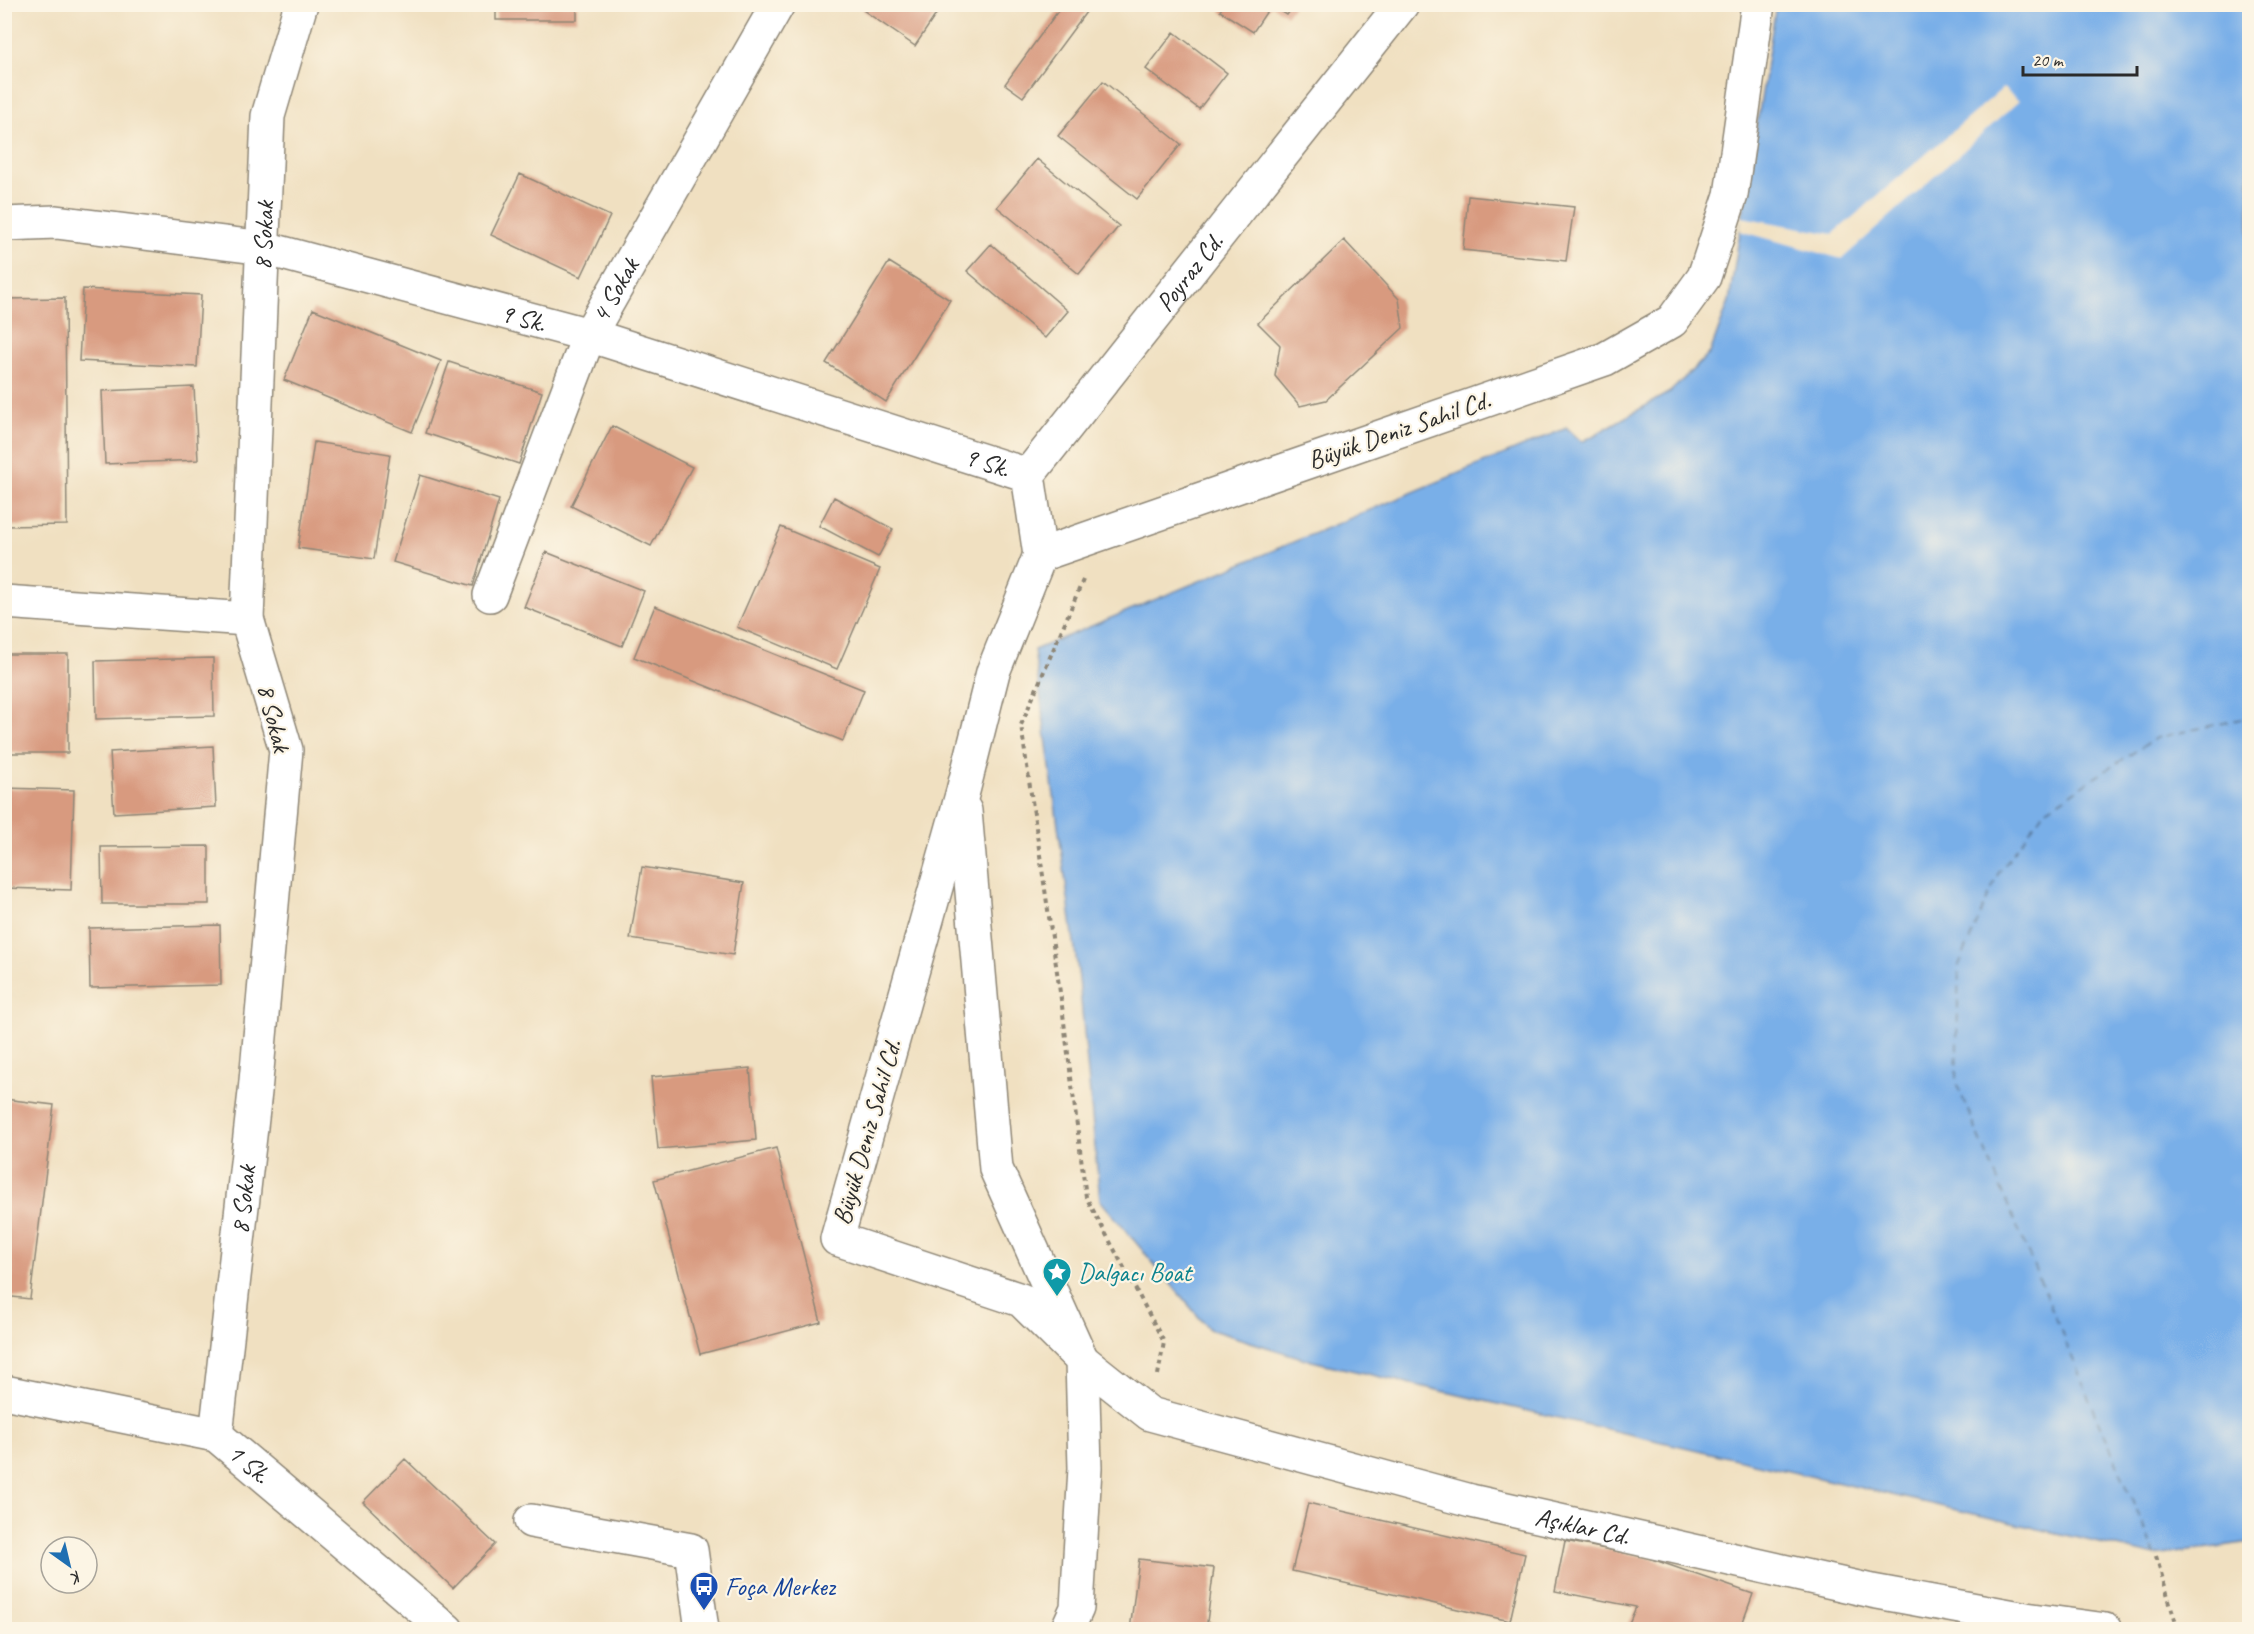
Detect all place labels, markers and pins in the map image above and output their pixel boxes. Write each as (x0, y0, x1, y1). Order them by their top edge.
place icon: Dalgacı Boat (1041, 1256, 1073, 1298)
place label: Dalgacı Boat (1078, 1256, 1193, 1289)
bus stop icon: Foça Merkez (688, 1570, 720, 1612)
place label: Foça Merkez (725, 1570, 837, 1603)

